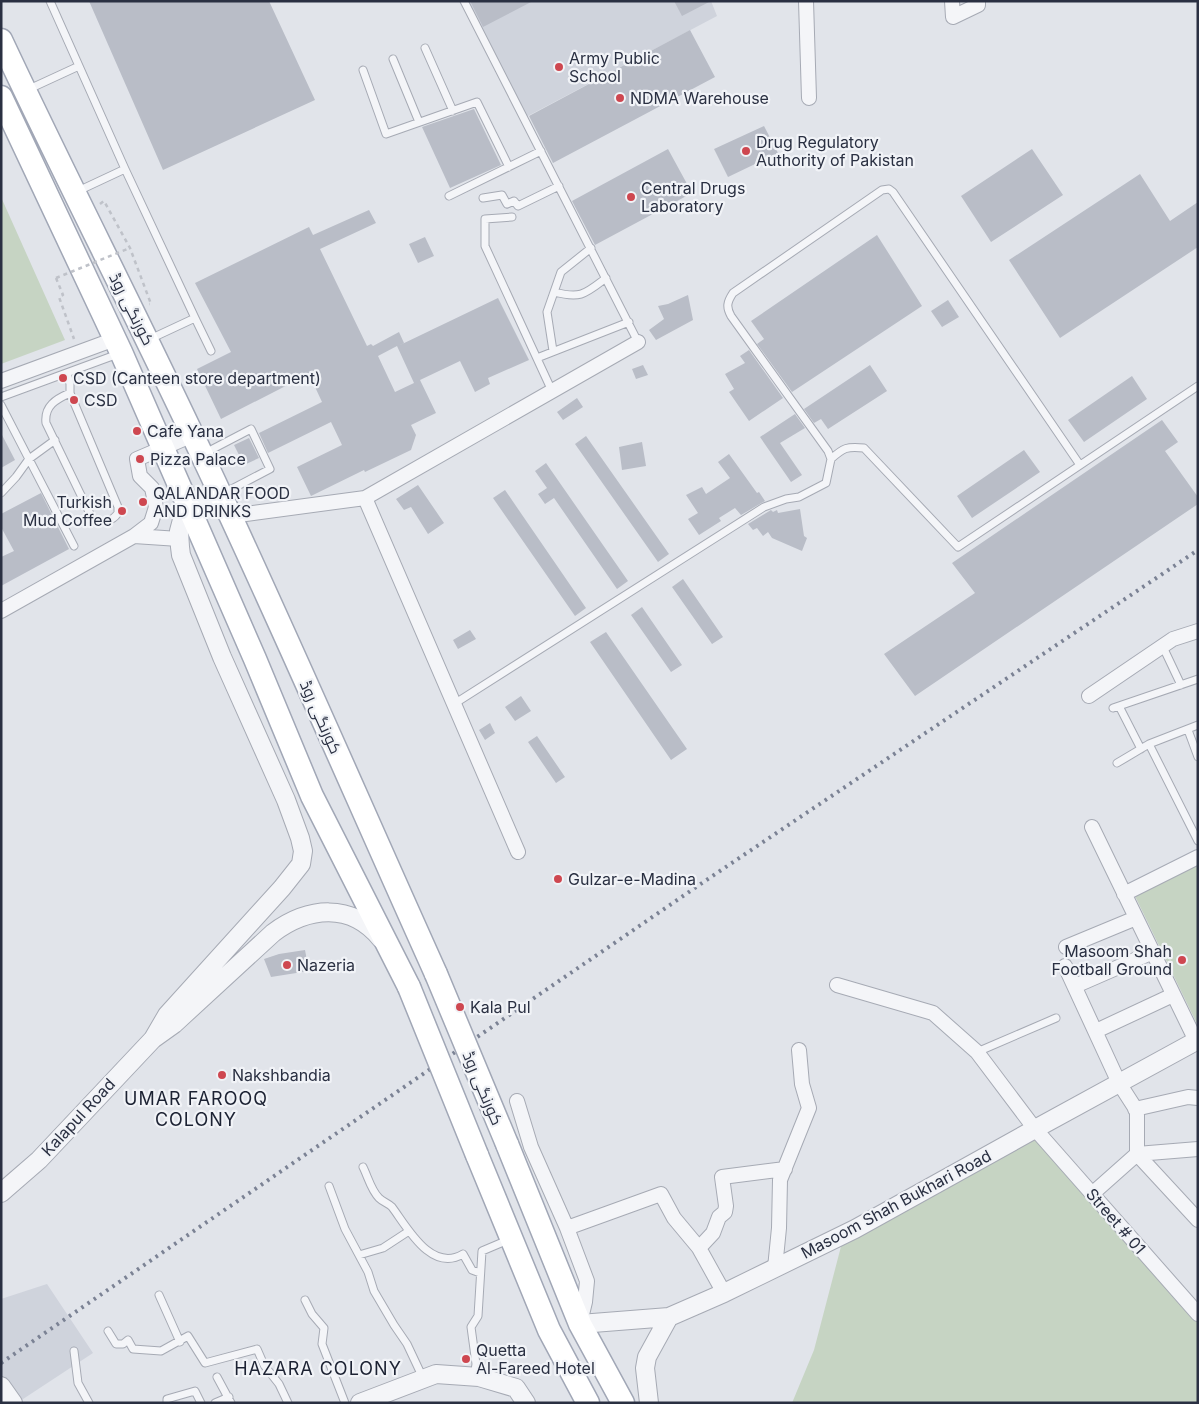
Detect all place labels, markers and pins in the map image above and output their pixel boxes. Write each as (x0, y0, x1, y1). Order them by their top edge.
place label: Army Public School (569, 48, 660, 86)
marker: Army Public School (553, 61, 565, 73)
place label: NDMA Warehouse (630, 88, 769, 108)
marker: NDMA Warehouse (614, 92, 626, 104)
place label: Drug Regulatory Authority of Pakistan (756, 132, 914, 170)
marker: Drug Regulatory Authority of Pakistan (740, 145, 752, 157)
place label: Central Drugs Laboratory (641, 178, 745, 216)
marker: Central Drugs Laboratory (625, 191, 637, 203)
place label: CSD (Canteen store department) (73, 368, 321, 388)
marker: CSD (Canteen store department) (57, 372, 69, 384)
place label: CSD (84, 390, 118, 410)
marker: CSD (68, 394, 80, 406)
place label: Cafe Yana (147, 421, 224, 441)
marker: Cafe Yana (131, 425, 143, 437)
place label: Pizza Palace (150, 449, 246, 469)
marker: Pizza Palace (134, 453, 146, 465)
place label: QALANDAR FOOD AND DRINKS (153, 483, 290, 521)
place label: Turkish Mud Coffee (23, 492, 112, 530)
marker: QALANDAR FOOD AND DRINKS (137, 496, 149, 508)
marker: Turkish Mud Coffee (116, 505, 128, 517)
place label: Gulzar-e-Madina (568, 869, 696, 889)
marker: Gulzar-e-Madina (552, 873, 564, 885)
place label: Masoom Shah Football Ground (1052, 941, 1172, 979)
marker: Masoom Shah Football Ground (1176, 954, 1188, 966)
place label: Nazeria (297, 955, 355, 975)
marker: Nazeria (281, 959, 293, 971)
place label: Kala Pul (470, 997, 531, 1017)
marker: Kala Pul (454, 1001, 466, 1013)
place label: Nakshbandia (232, 1065, 331, 1085)
marker: Nakshbandia (216, 1069, 228, 1081)
place label: Quetta Al-Fareed Hotel (476, 1340, 595, 1378)
marker: Quetta Al-Fareed Hotel (460, 1353, 472, 1365)

